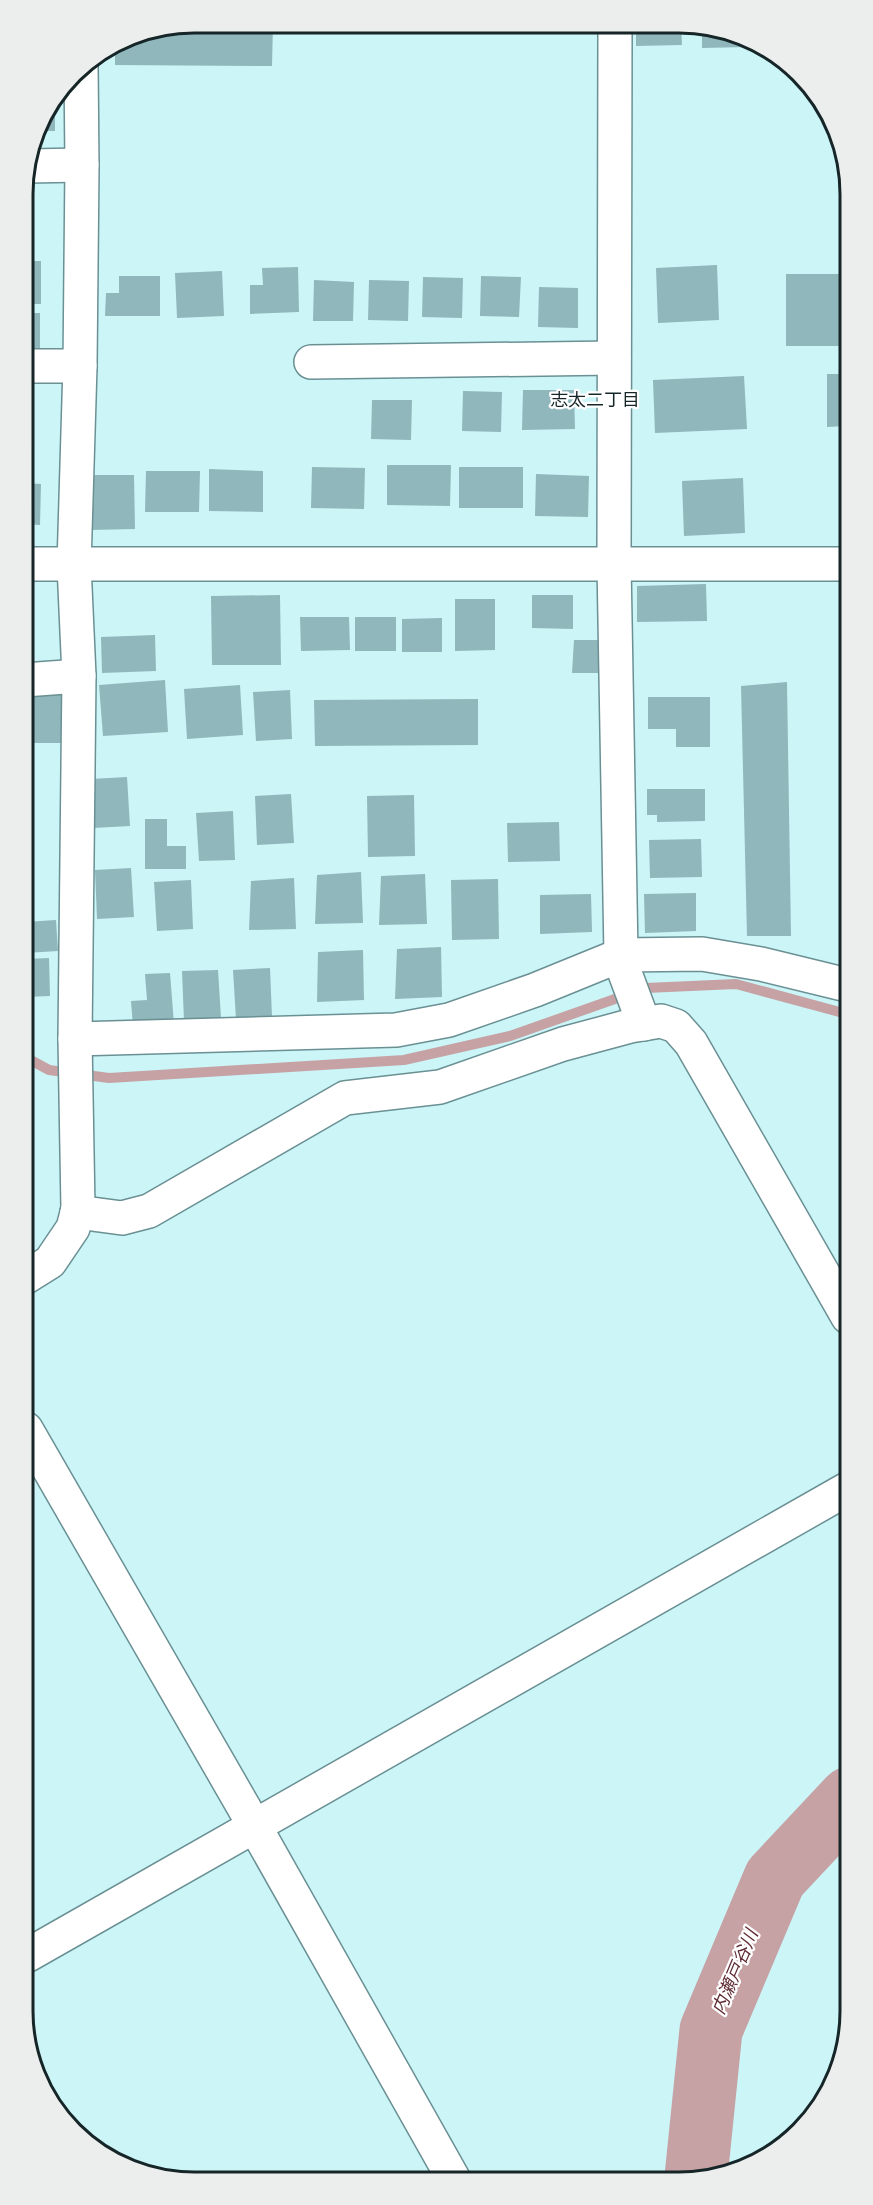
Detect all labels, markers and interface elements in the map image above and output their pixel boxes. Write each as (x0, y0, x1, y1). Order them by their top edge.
district label: 志太二丁目 (550, 387, 640, 413)
water label: 内瀬戸谷川 (705, 1924, 765, 2019)

